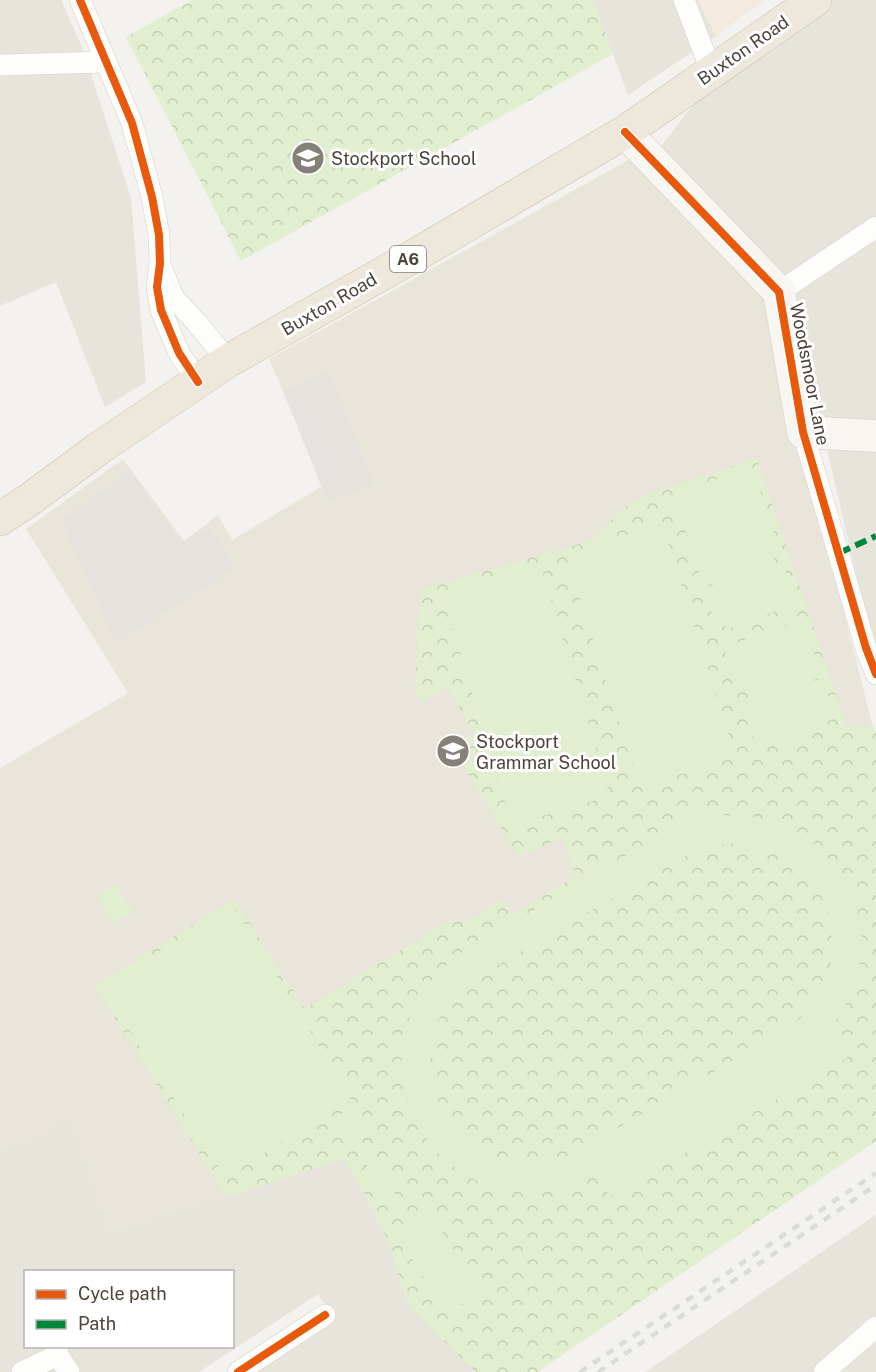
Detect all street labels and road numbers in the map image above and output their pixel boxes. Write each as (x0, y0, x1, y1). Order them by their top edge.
street label: Buxton Road (693, 11, 793, 89)
road number: A6 (390, 246, 426, 272)
street label: Buxton Road (278, 268, 380, 340)
street label: Woodsmoor Lane (786, 301, 834, 447)

